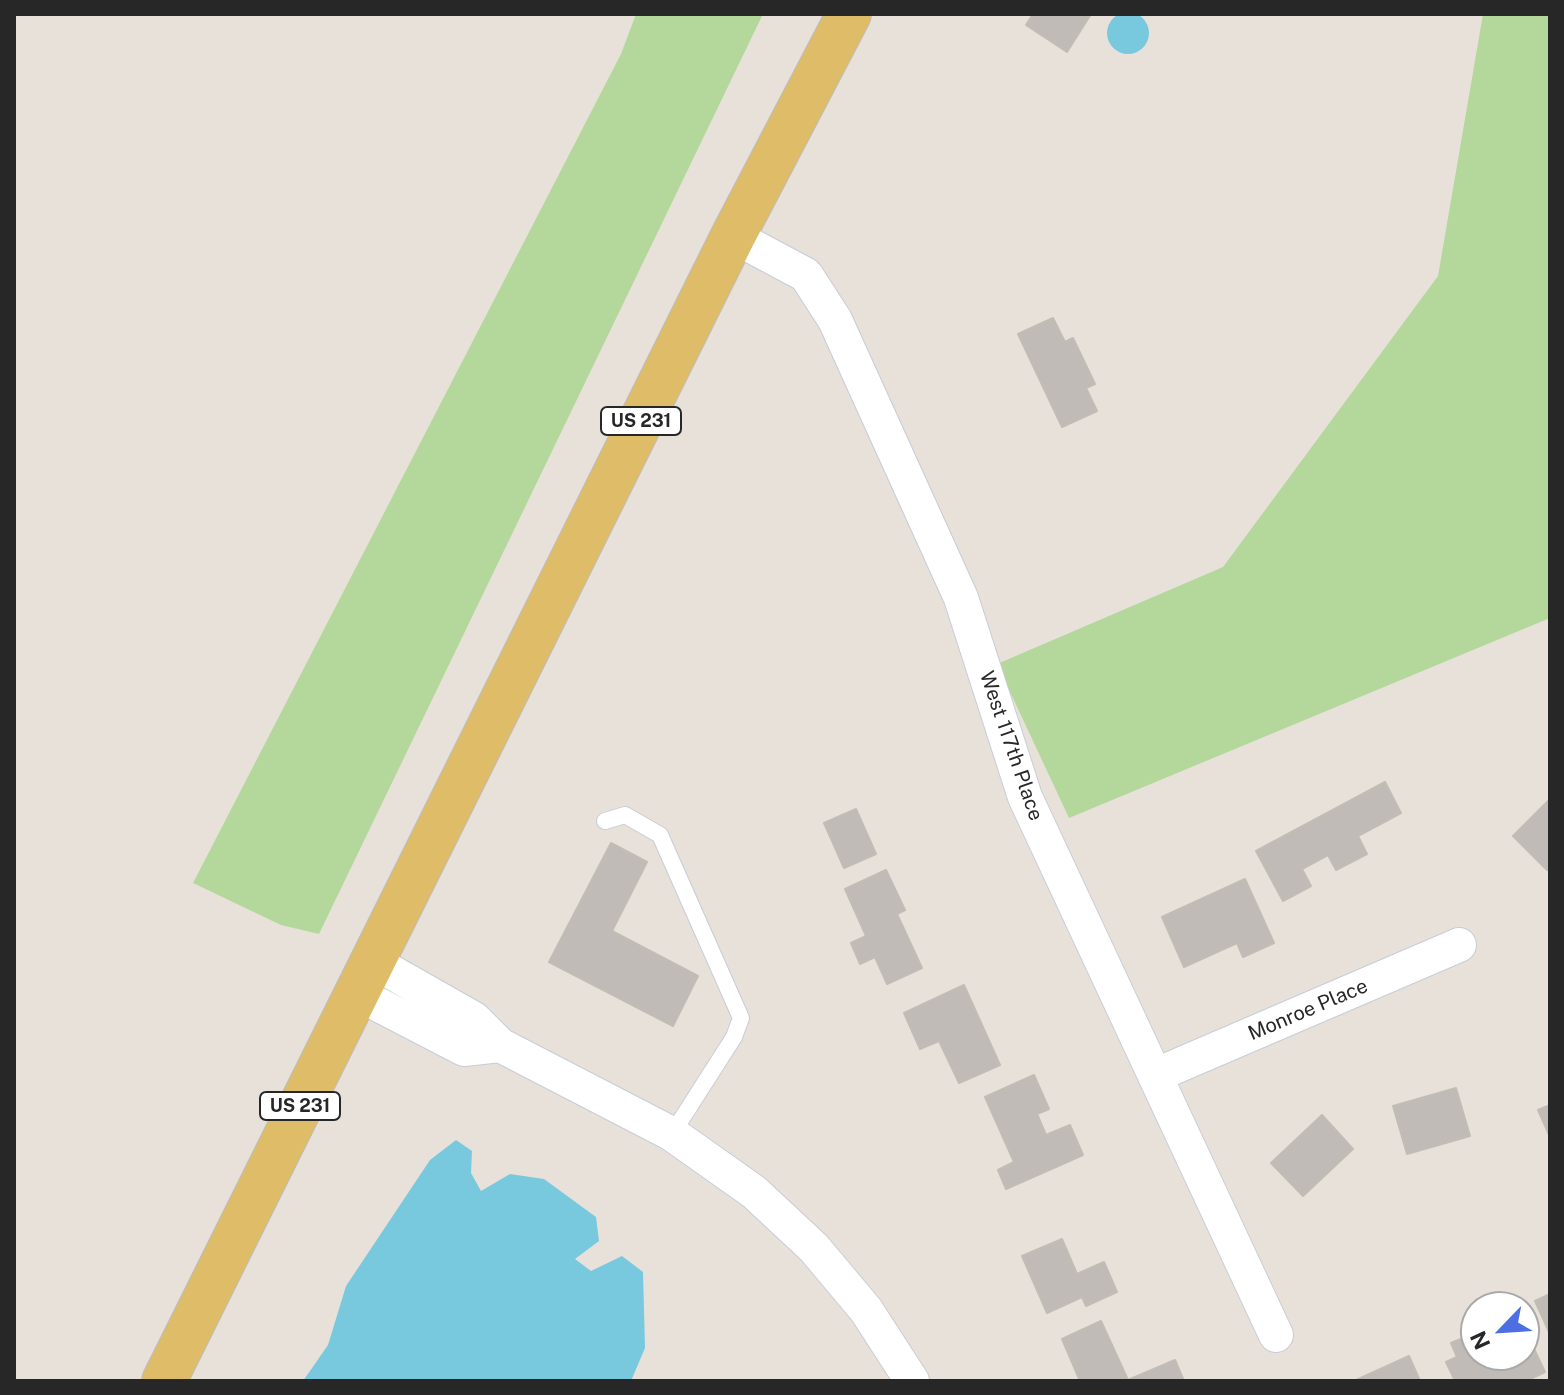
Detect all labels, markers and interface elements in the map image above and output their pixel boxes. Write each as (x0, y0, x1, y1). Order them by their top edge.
road number: US 231 (601, 407, 681, 435)
street label: West 117th Place (974, 668, 1048, 824)
street label: Monroe Place (1245, 974, 1371, 1046)
road number: US 231 (260, 1092, 340, 1120)
north arrow (1460, 1291, 1540, 1371)
text: N (1465, 1327, 1495, 1354)

